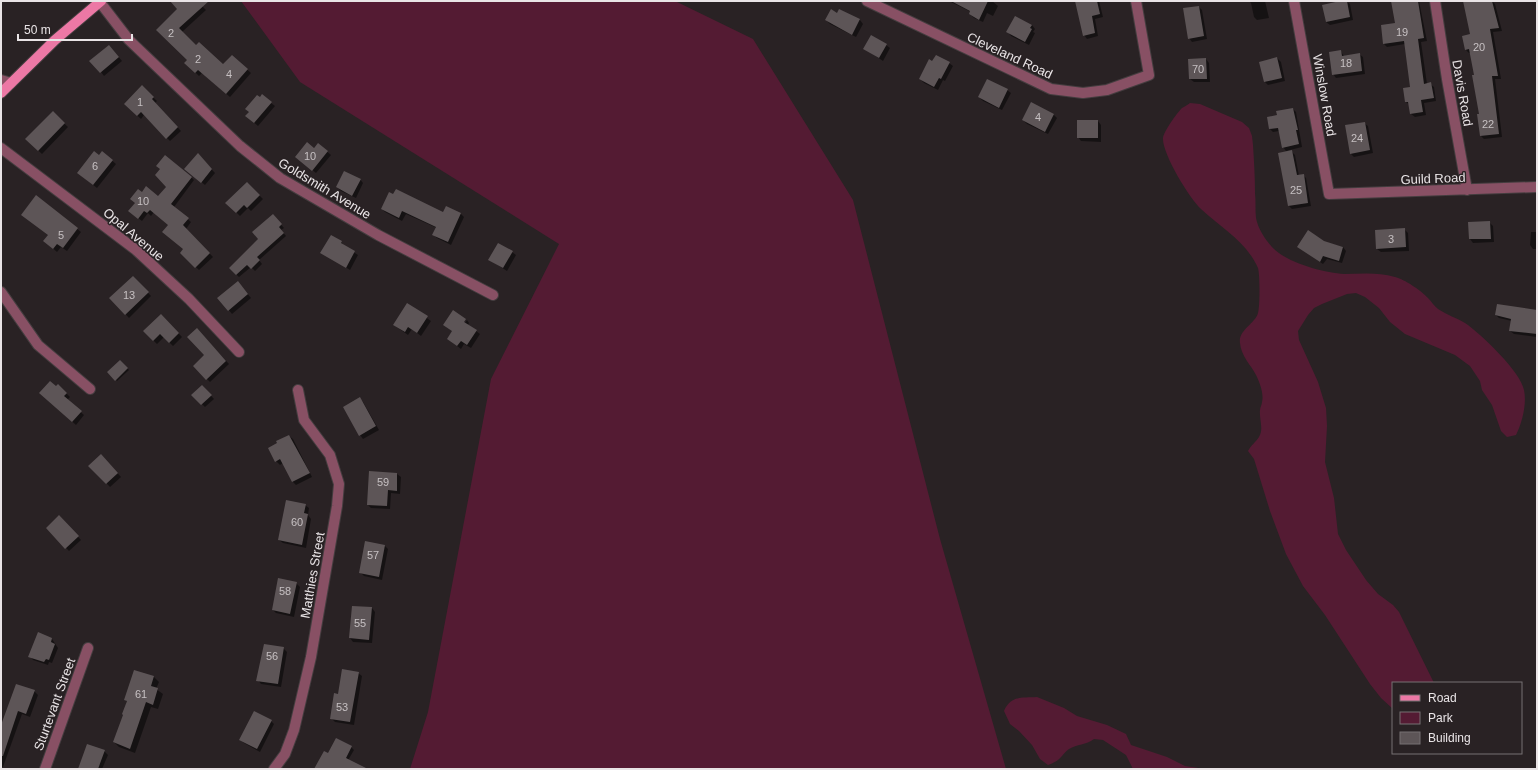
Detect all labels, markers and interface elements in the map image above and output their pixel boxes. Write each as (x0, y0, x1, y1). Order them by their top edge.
scale bar (18, 16, 132, 42)
text: 50 m (24, 23, 51, 37)
house number: 19 (1396, 26, 1408, 38)
house number: 2 (168, 27, 174, 39)
street label: Cleveland Road (965, 29, 1055, 82)
house number: 20 (1473, 41, 1485, 53)
house number: 2 (195, 53, 201, 65)
street label: Winslow Road (1310, 53, 1339, 137)
house number: 18 (1340, 57, 1352, 69)
street label: Davis Road (1449, 59, 1476, 127)
house number: 70 (1192, 63, 1204, 75)
house number: 4 (226, 68, 232, 80)
house number: 1 (137, 96, 143, 108)
house number: 4 (1035, 111, 1041, 123)
house number: 22 (1482, 118, 1494, 130)
house number: 24 (1351, 132, 1363, 144)
house number: 10 (304, 150, 316, 162)
street label: Goldsmith Avenue (276, 155, 374, 222)
house number: 6 (92, 160, 98, 172)
street label: Guild Road (1400, 170, 1466, 187)
house number: 25 (1290, 184, 1302, 196)
house number: 10 (137, 195, 149, 207)
street label: Opal Avenue (100, 205, 167, 264)
house number: 5 (58, 229, 64, 241)
house number: 3 (1388, 233, 1394, 245)
house number: 13 (123, 289, 135, 301)
house number: 59 (377, 476, 389, 488)
house number: 60 (291, 516, 303, 528)
street label: Matthies Street (298, 530, 328, 619)
house number: 57 (367, 549, 379, 561)
house number: 58 (279, 585, 291, 597)
house number: 55 (354, 617, 366, 629)
house number: 56 (266, 650, 278, 662)
street label: Sturtevant Street (31, 655, 78, 753)
legend (1392, 682, 1522, 754)
house number: 61 (135, 688, 147, 700)
text: Road (1428, 691, 1457, 705)
house number: 53 (336, 701, 348, 713)
text: Park (1428, 711, 1454, 725)
text: Building (1428, 731, 1471, 745)

